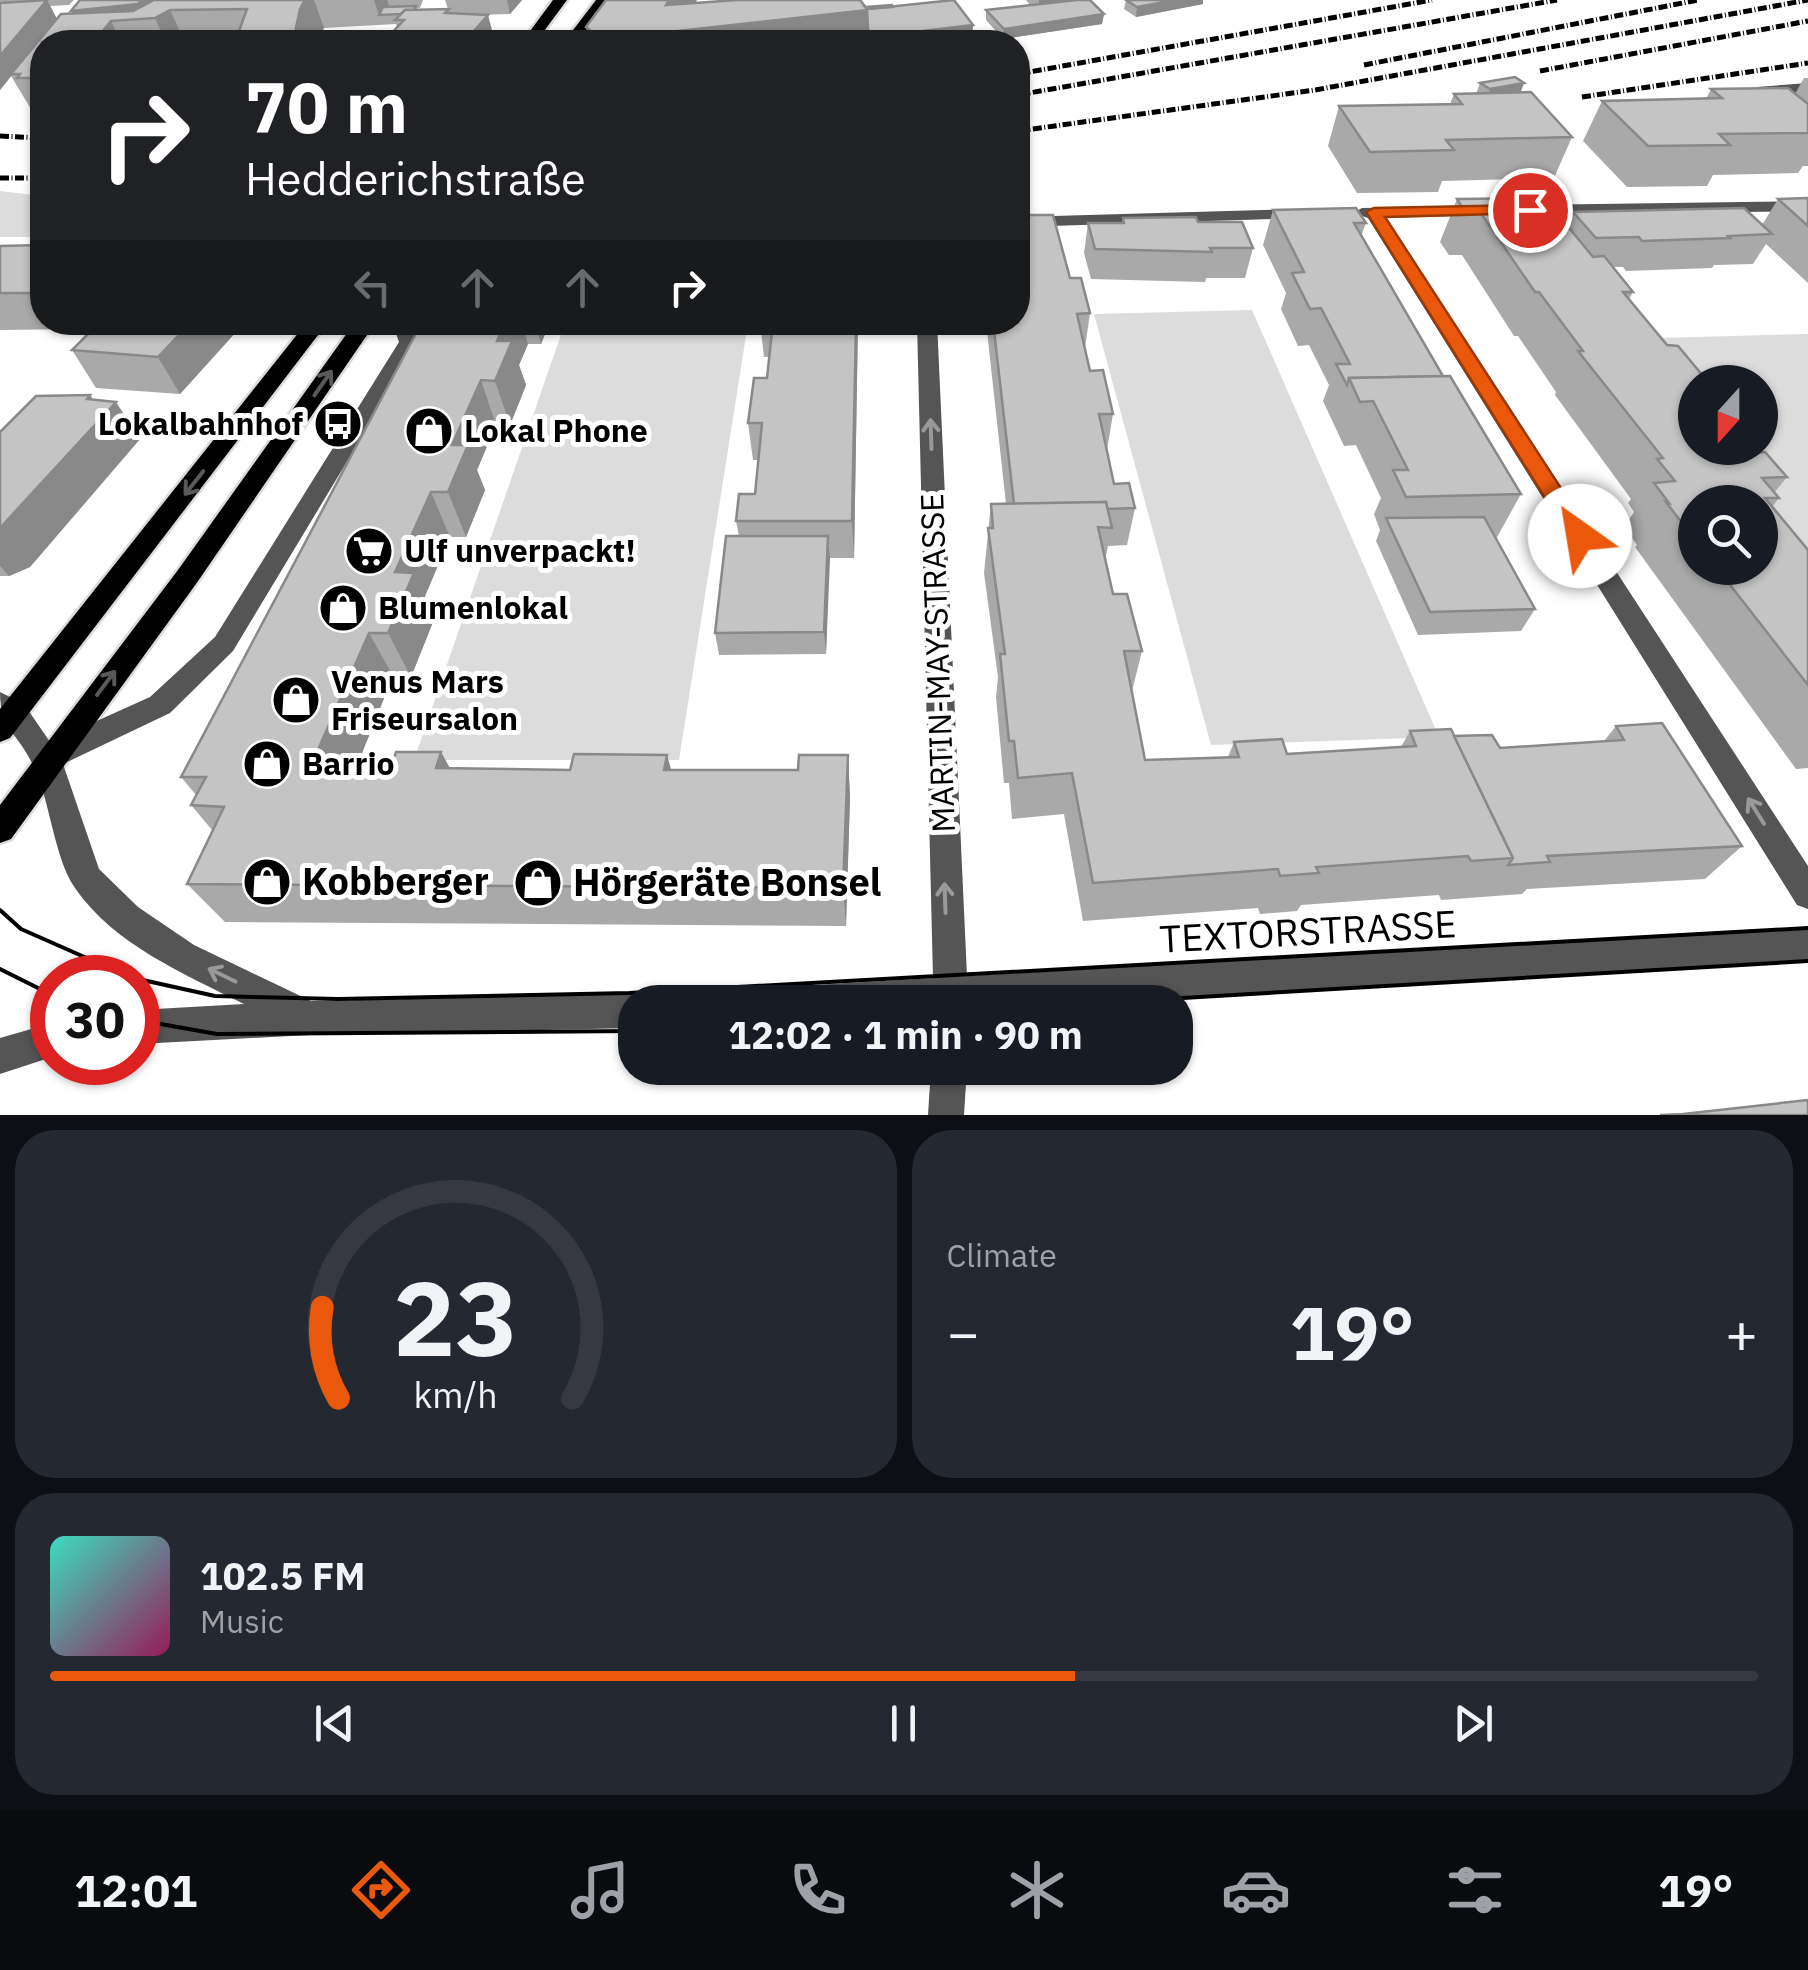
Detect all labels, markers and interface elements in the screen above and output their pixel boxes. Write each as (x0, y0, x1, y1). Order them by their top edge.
text: 70 m (245, 61, 408, 152)
icon: right (80, 70, 210, 200)
text: Hedderichstraße (245, 149, 586, 207)
pin (1488, 168, 1573, 253)
icon: arrive (1503, 183, 1558, 238)
icon: left (345, 260, 400, 315)
icon: ahead (450, 260, 505, 315)
icon: ahead (555, 260, 610, 315)
icon: right (660, 260, 715, 315)
north arrow (1678, 365, 1778, 465)
map controls (1678, 365, 1778, 585)
one-way arrow (313, 370, 334, 397)
bus stop icon: Lokalbahnhof (312, 398, 364, 450)
place label: Lokalbahnhof (98, 402, 303, 444)
shop icon: Lokal Phone (403, 405, 455, 457)
place label: Lokal Phone (464, 409, 648, 451)
one-way arrow (921, 418, 940, 450)
one-way arrow (184, 469, 206, 495)
position arrow (1528, 484, 1632, 588)
button: search (1678, 485, 1778, 585)
street label: MARTIN-MAY-STRASSE (910, 493, 964, 834)
supermarket icon: Ulf unverpackt! (343, 525, 395, 577)
place label: Ulf unverpackt! (404, 529, 636, 571)
shop icon: Blumenlokal (317, 582, 369, 634)
place label: Blumenlokal (378, 586, 568, 628)
place label: Venus Mars Friseursalon (331, 660, 518, 739)
one-way arrow (95, 670, 116, 697)
shop icon: Venus Mars Friseursalon (270, 674, 322, 726)
shop icon: Barrio (241, 738, 293, 790)
place label: Barrio (302, 742, 395, 784)
one-way arrow (1745, 798, 1766, 826)
shop icon: Kobberger (241, 856, 293, 908)
place label: Kobberger (302, 856, 489, 905)
shop icon: Hörgeräte Bonsel (512, 857, 564, 909)
place label: Hörgeräte Bonsel (573, 857, 881, 906)
one-way arrow (936, 883, 955, 915)
street label: TEXTORSTRASSE (1158, 898, 1458, 963)
speed limit sign: 30 (30, 955, 160, 1085)
one-way arrow (208, 965, 238, 984)
text: 12:02 · 1 min · 90 m (728, 1010, 1083, 1059)
text: Climate (947, 1234, 1057, 1276)
text: 23 (393, 1249, 518, 1385)
text: 19° (1290, 1283, 1415, 1381)
text: − (947, 1297, 980, 1368)
text: + (1725, 1297, 1758, 1368)
text: km/h (414, 1371, 498, 1418)
text: 102.5 FM (200, 1551, 365, 1600)
text: Music (200, 1600, 284, 1642)
icon: previous (307, 1696, 362, 1751)
icon: pause (876, 1696, 931, 1751)
icon: next (1446, 1696, 1501, 1751)
icon: directions (346, 1855, 416, 1925)
icon: music (565, 1855, 635, 1925)
icon: phone (783, 1855, 853, 1925)
icon: climate (1002, 1855, 1072, 1925)
icon: car (1221, 1855, 1291, 1925)
icon: filters (1440, 1855, 1510, 1925)
text: 12:01 (74, 1861, 197, 1919)
text: 19° (1658, 1861, 1734, 1919)

